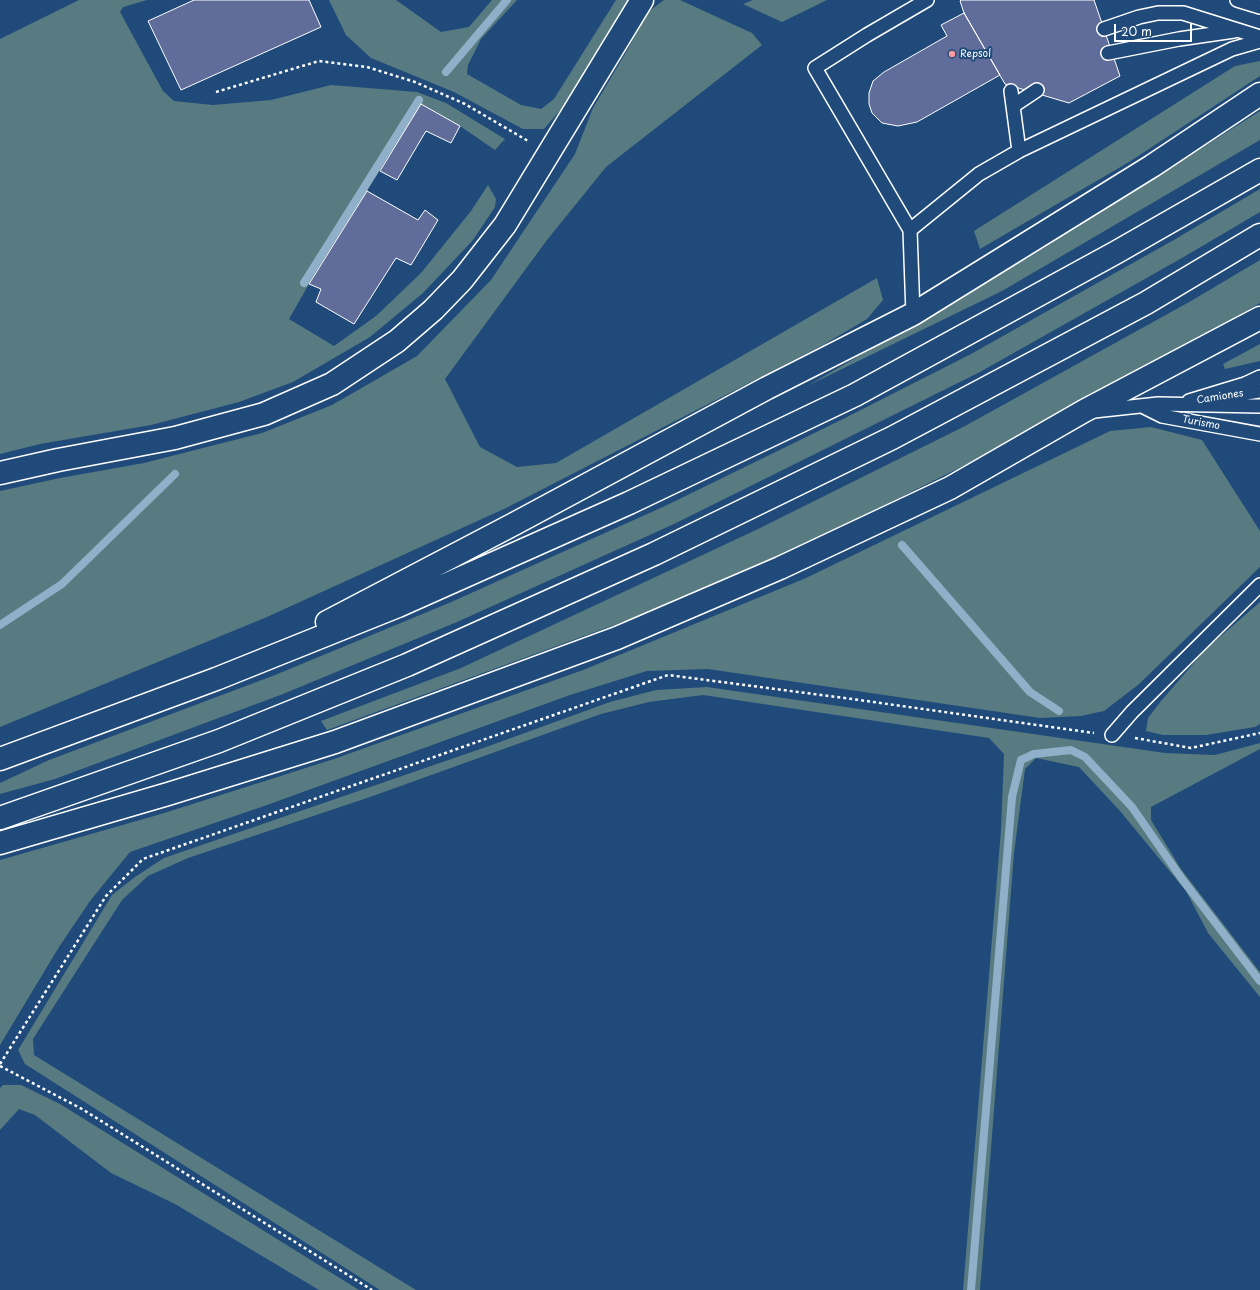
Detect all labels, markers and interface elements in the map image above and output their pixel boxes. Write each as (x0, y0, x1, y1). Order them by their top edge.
scale bar (1116, 16, 1194, 42)
text: 20 m (1121, 22, 1152, 40)
place label: Repsol (960, 48, 991, 60)
marker: Repsol (947, 49, 957, 59)
street label: Camiones (1196, 387, 1244, 407)
street label: Turismo (1181, 413, 1221, 433)

